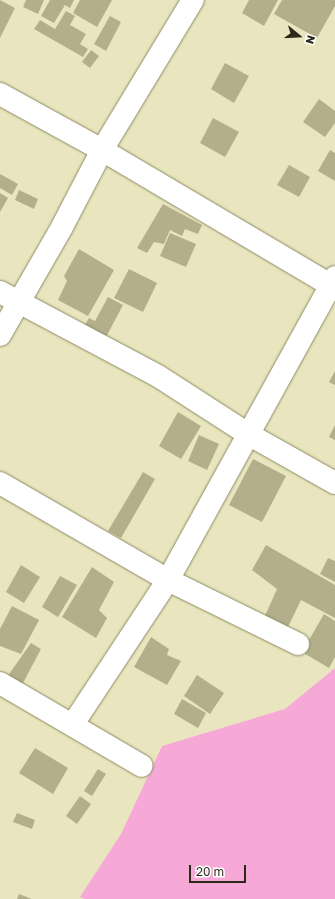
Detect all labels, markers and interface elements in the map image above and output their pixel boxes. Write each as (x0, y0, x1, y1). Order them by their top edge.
north arrow (279, 16, 319, 56)
text: N (303, 34, 318, 46)
scale bar (191, 857, 248, 883)
text: 20 m (196, 864, 224, 879)

